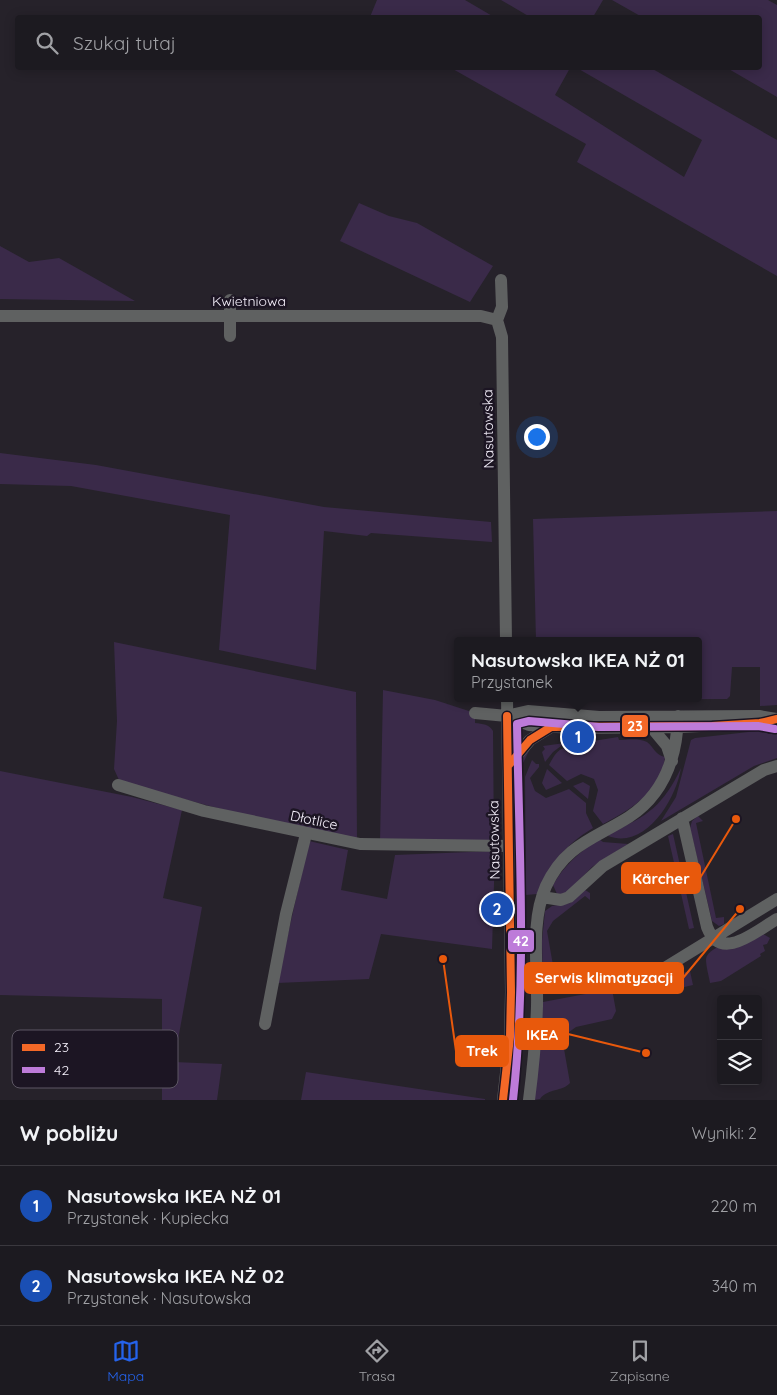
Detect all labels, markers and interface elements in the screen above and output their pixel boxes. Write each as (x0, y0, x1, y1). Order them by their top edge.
search box (15, 15, 762, 70)
icon: search (33, 29, 61, 57)
text: Szukaj tutaj (73, 31, 176, 55)
street label: Kwietniowa (212, 292, 286, 310)
street label: Nasutowska (478, 389, 498, 469)
your location (524, 424, 550, 450)
popup (454, 637, 702, 702)
text: Nasutowska IKEA NŻ 01 (471, 648, 685, 672)
text: Przystanek (471, 672, 553, 692)
line badge: 23 (621, 714, 649, 738)
text: 23 (627, 717, 643, 735)
pin: 1 (562, 718, 594, 756)
street label: Nasutowska (484, 800, 504, 880)
street label: Dłotlice (289, 806, 339, 834)
callout: Kärcher (622, 863, 700, 893)
text: Kärcher (632, 869, 690, 888)
pin: 2 (481, 890, 513, 928)
line badge: 42 (507, 929, 535, 953)
text: 42 (513, 932, 529, 950)
callout: Serwis klimatyzacji (525, 963, 683, 993)
text: Serwis klimatyzacji (535, 968, 673, 987)
map controls (717, 995, 762, 1085)
button: locate (717, 995, 762, 1040)
callout: IKEA (516, 1019, 568, 1049)
text: IKEA (526, 1025, 558, 1044)
legend (12, 1030, 178, 1088)
callout: Trek (456, 1036, 508, 1066)
text: 23 (54, 1038, 69, 1056)
button: layers (717, 1040, 762, 1085)
text: Trek (466, 1041, 498, 1060)
text: 42 (54, 1061, 69, 1079)
text: W pobliżu (20, 1120, 118, 1146)
text: Wyniki: 2 (692, 1123, 757, 1143)
text: Nasutowska IKEA NŻ 01 (67, 1184, 281, 1208)
text: 1 (33, 1196, 39, 1216)
text: 220 m (711, 1196, 757, 1216)
text: Przystanek · Kupiecka (67, 1208, 229, 1228)
text: Nasutowska IKEA NŻ 02 (67, 1264, 284, 1288)
text: 2 (31, 1276, 41, 1296)
text: 340 m (712, 1276, 757, 1296)
text: Przystanek · Nasutowska (67, 1288, 251, 1308)
tab: Mapa (107, 1337, 144, 1385)
tab: Trasa (359, 1337, 395, 1385)
tab: Zapisane (610, 1337, 670, 1385)

